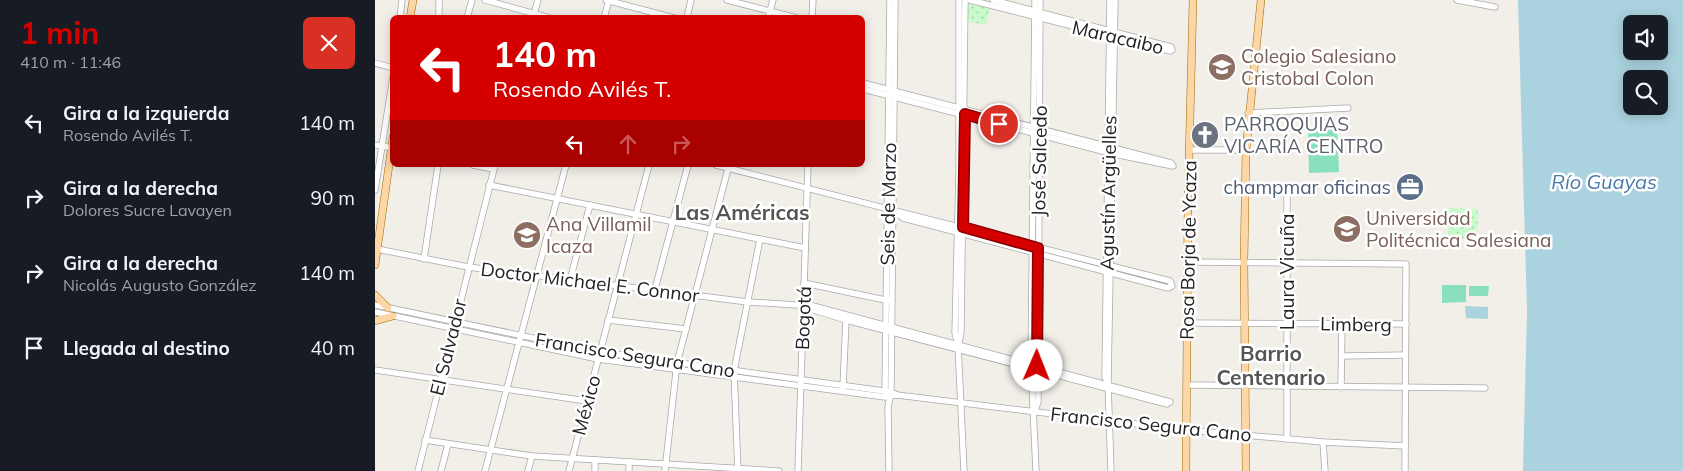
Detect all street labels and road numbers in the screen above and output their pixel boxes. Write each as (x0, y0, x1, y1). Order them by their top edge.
street label: Maracaibo (1070, 15, 1166, 59)
street label: José Salcedo (1026, 105, 1052, 217)
street label: Agustín Argüelles (1095, 115, 1121, 271)
street label: Seis de Marzo (875, 142, 901, 266)
street label: Rosa Borja de Ycaza (1174, 160, 1202, 340)
street label: Laura Vicuña (1275, 214, 1299, 330)
street label: Doctor Michael E. Connor (479, 257, 701, 307)
street label: Bogotá (790, 286, 816, 350)
street label: El Salvador (424, 296, 472, 398)
street label: Limberg (1320, 311, 1392, 337)
street label: Francisco Segura Cano (533, 327, 737, 383)
street label: México (566, 372, 606, 438)
street label: Francisco Segura Cano (1049, 402, 1253, 446)

